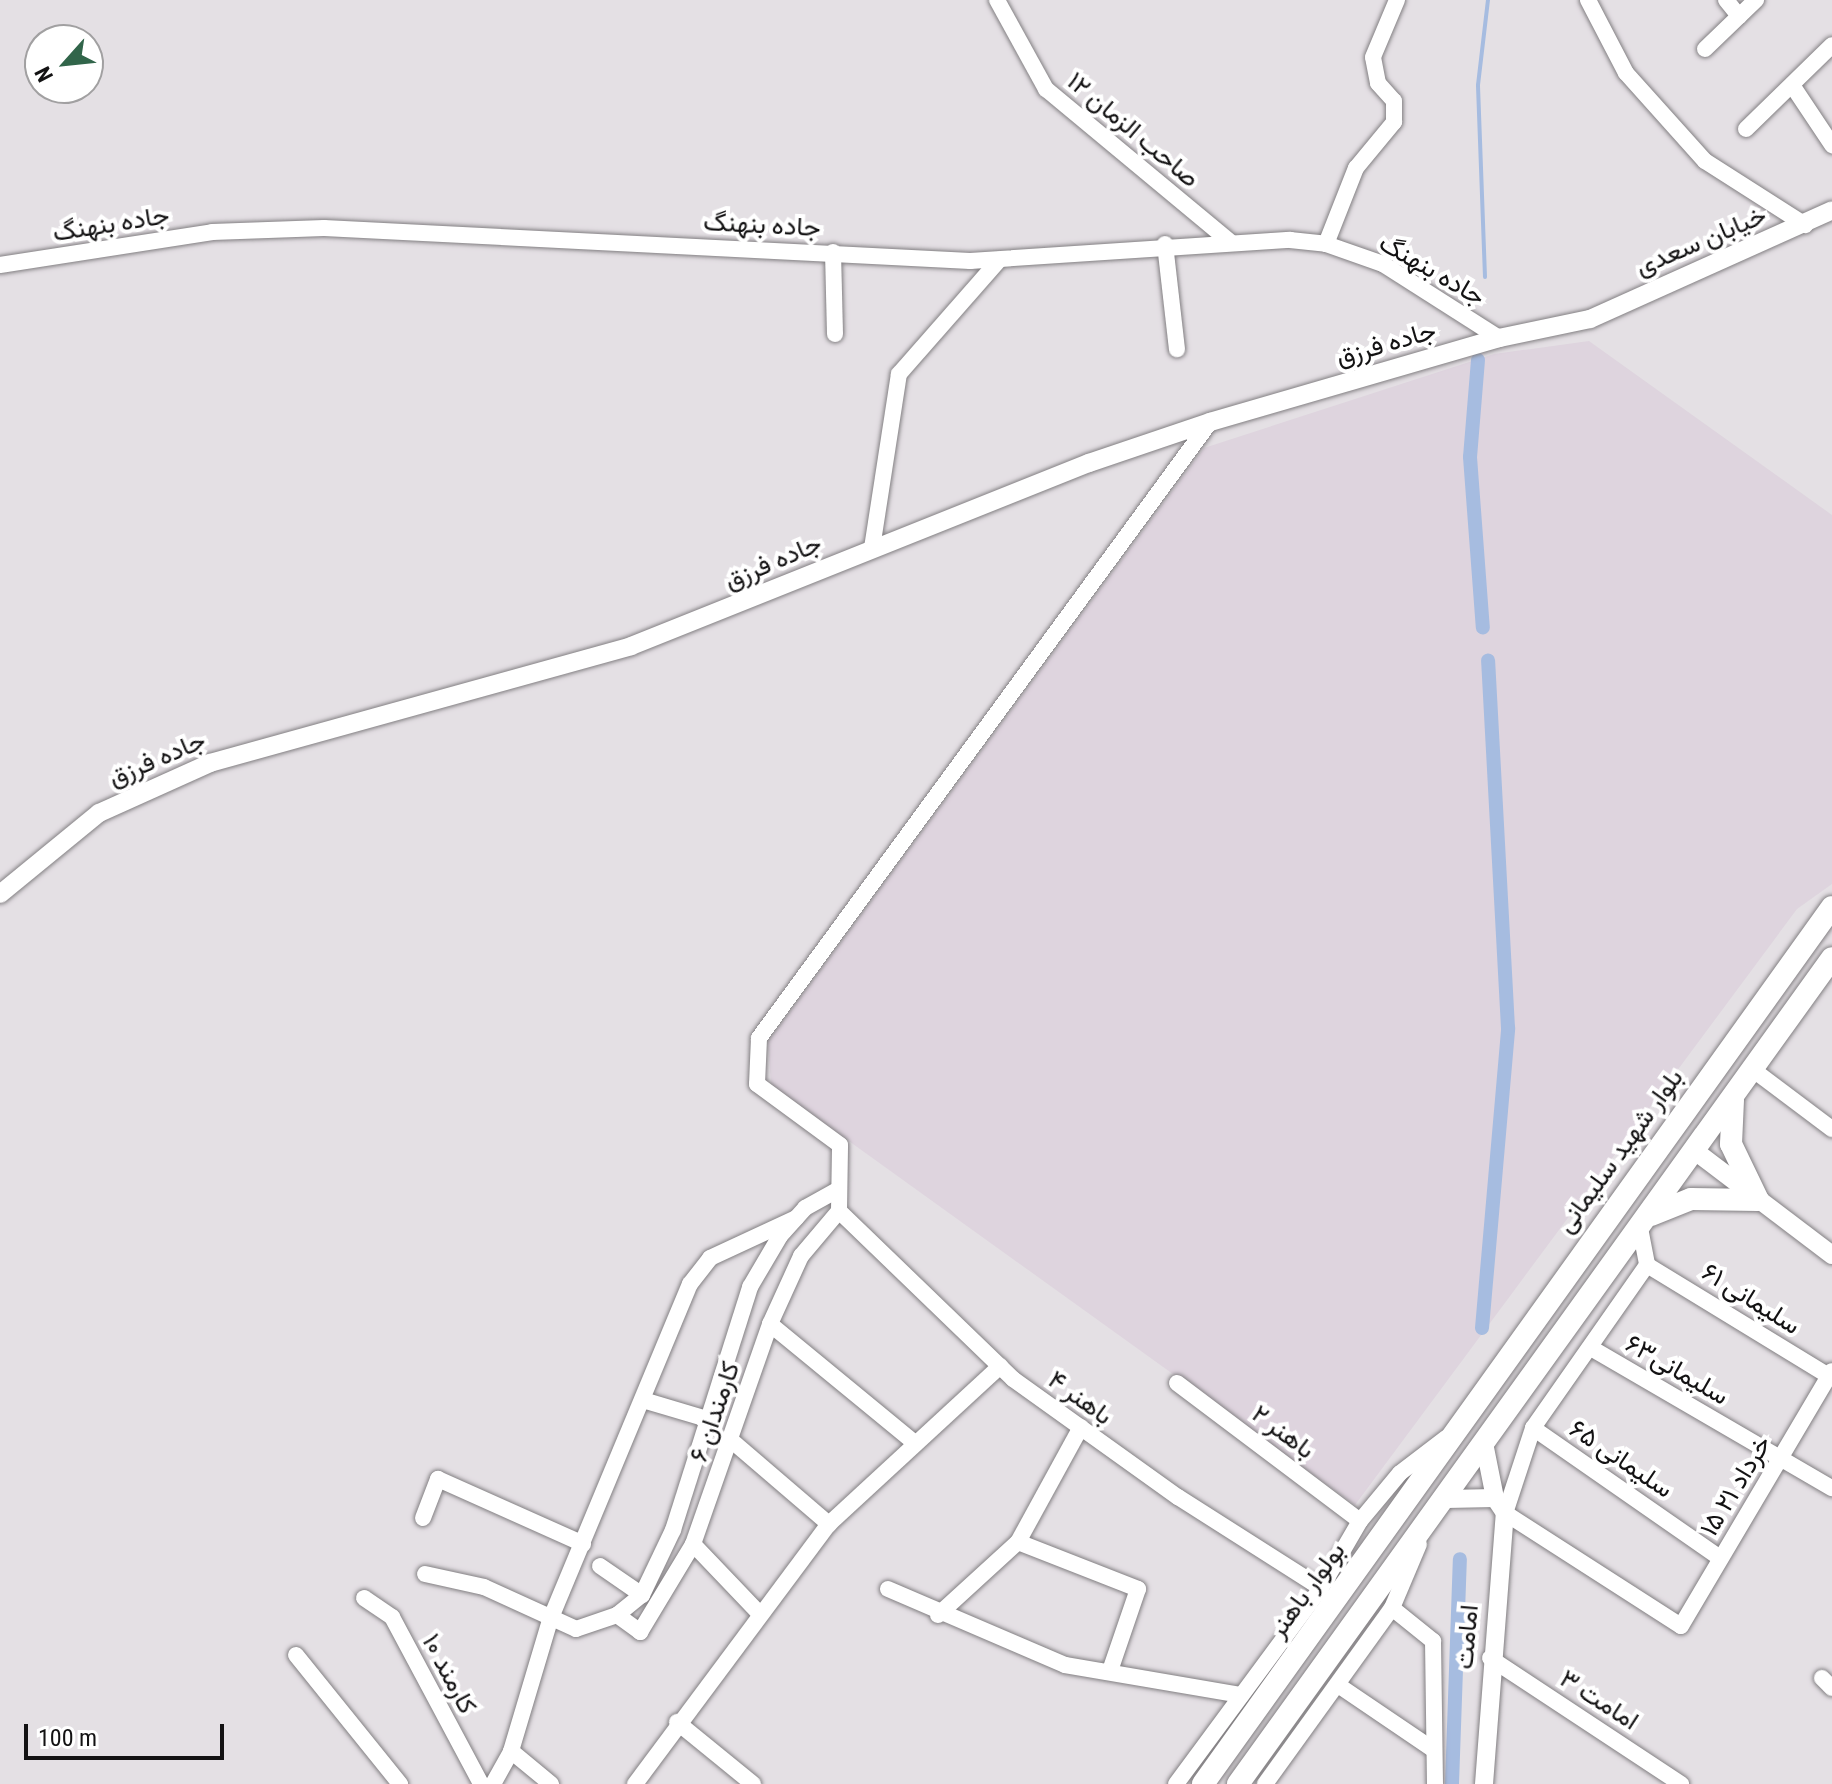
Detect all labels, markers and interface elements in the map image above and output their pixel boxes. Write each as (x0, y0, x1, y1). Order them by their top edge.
north arrow (24, 24, 104, 104)
text: N (30, 63, 58, 86)
street label: صاحب الزمان ۱۲ (1061, 66, 1205, 194)
street label: جاده بنهنگ (51, 199, 171, 249)
street label: خیابان سعدی (1631, 199, 1771, 283)
street label: جاده بنهنگ (703, 206, 821, 244)
street label: جاده بنهنگ (1373, 227, 1491, 313)
street label: جاده فرزق (1332, 315, 1440, 373)
street label: جاده فرزق (720, 528, 826, 596)
street label: جاده فرزق (104, 725, 210, 793)
street label: بلوار شهید سلیمانی (1550, 1063, 1690, 1239)
street label: سلیمانی ۶۱ (1696, 1257, 1806, 1341)
street label: سلیمانی۶۳ (1620, 1328, 1734, 1412)
street label: کارمندان ۶ (683, 1358, 747, 1466)
street label: باهنر ۴ (1042, 1364, 1118, 1432)
street label: باهنر ۲ (1245, 1398, 1321, 1466)
street label: سلیمانی ۶۵ (1563, 1413, 1679, 1505)
street label: ۱۵ خرداد ۲١ (1694, 1430, 1778, 1542)
street label: بولوار باهنر (1262, 1536, 1352, 1644)
street label: امامت (1449, 1603, 1485, 1671)
street label: کارمند ۱۰ (415, 1629, 483, 1719)
street label: امامت ۳ (1554, 1663, 1644, 1737)
scale bar (28, 1708, 228, 1758)
text: 100 m (38, 1724, 97, 1752)

